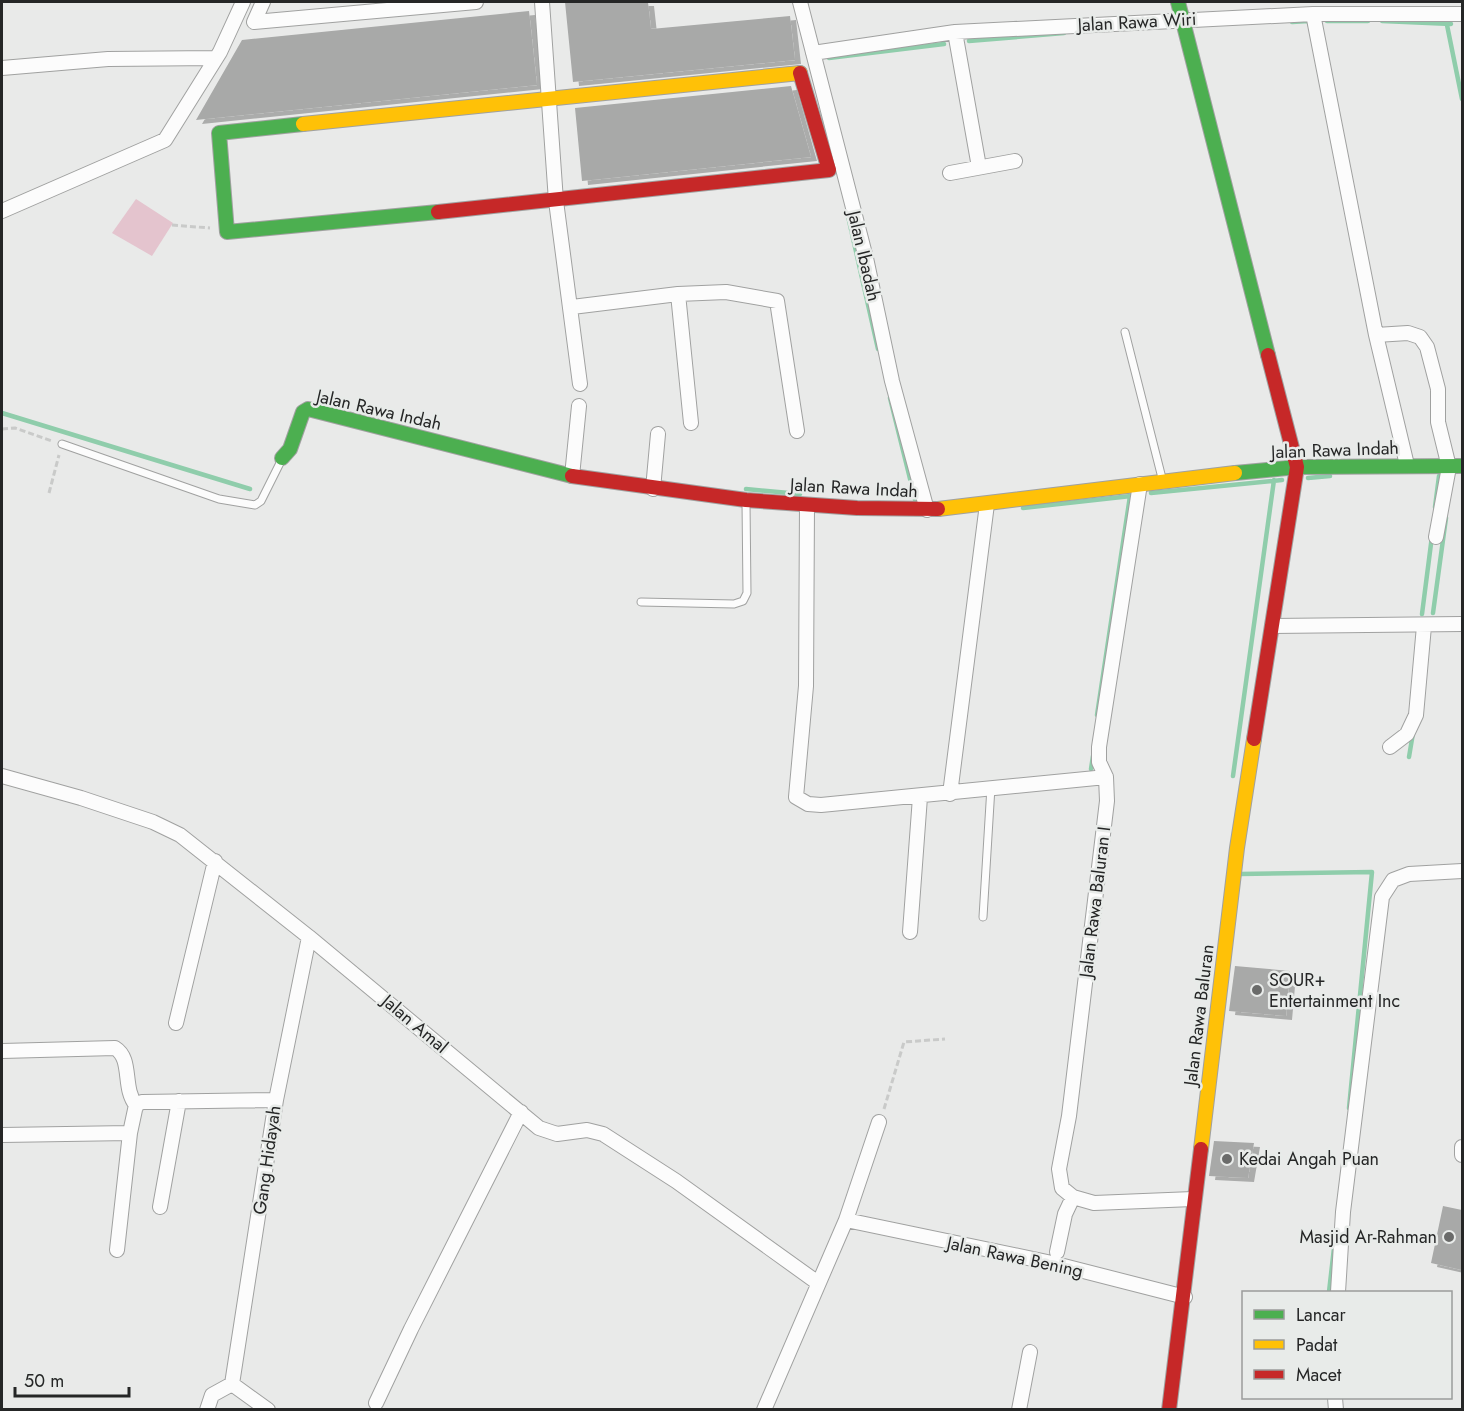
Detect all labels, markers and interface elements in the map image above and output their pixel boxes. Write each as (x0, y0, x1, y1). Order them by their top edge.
street label: Jalan Rawa Wiri (1075, 6, 1197, 38)
street label: Jalan Ibadah (840, 206, 887, 304)
street label: Jalan Rawa Indah (312, 383, 444, 437)
street label: Jalan Rawa Indah (1269, 435, 1399, 465)
street label: Jalan Rawa Indah (788, 472, 918, 504)
street label: Jalan Rawa Baluran I (1073, 825, 1117, 981)
street label: Jalan Rawa Baluran (1177, 943, 1221, 1089)
place label: SOUR+ Entertainment Inc (1269, 967, 1400, 1014)
marker: SOUR+ Entertainment Inc (1250, 983, 1264, 997)
street label: Jalan Amal (375, 987, 454, 1059)
street label: Gang Hidayah (246, 1104, 288, 1216)
place label: Kedai Angah Puan (1239, 1146, 1379, 1172)
marker: Kedai Angah Puan (1220, 1152, 1234, 1166)
place label: Masjid Ar-Rahman (1299, 1224, 1437, 1250)
street label: Jalan Rawa Bening (942, 1229, 1086, 1284)
marker: Masjid Ar-Rahman (1442, 1230, 1456, 1244)
legend (1242, 1291, 1452, 1399)
text: Lancar (1296, 1302, 1346, 1328)
text: Padat (1296, 1332, 1338, 1358)
scale bar (15, 1360, 129, 1398)
text: Macet (1296, 1362, 1342, 1388)
text: 50 m (24, 1368, 64, 1394)

